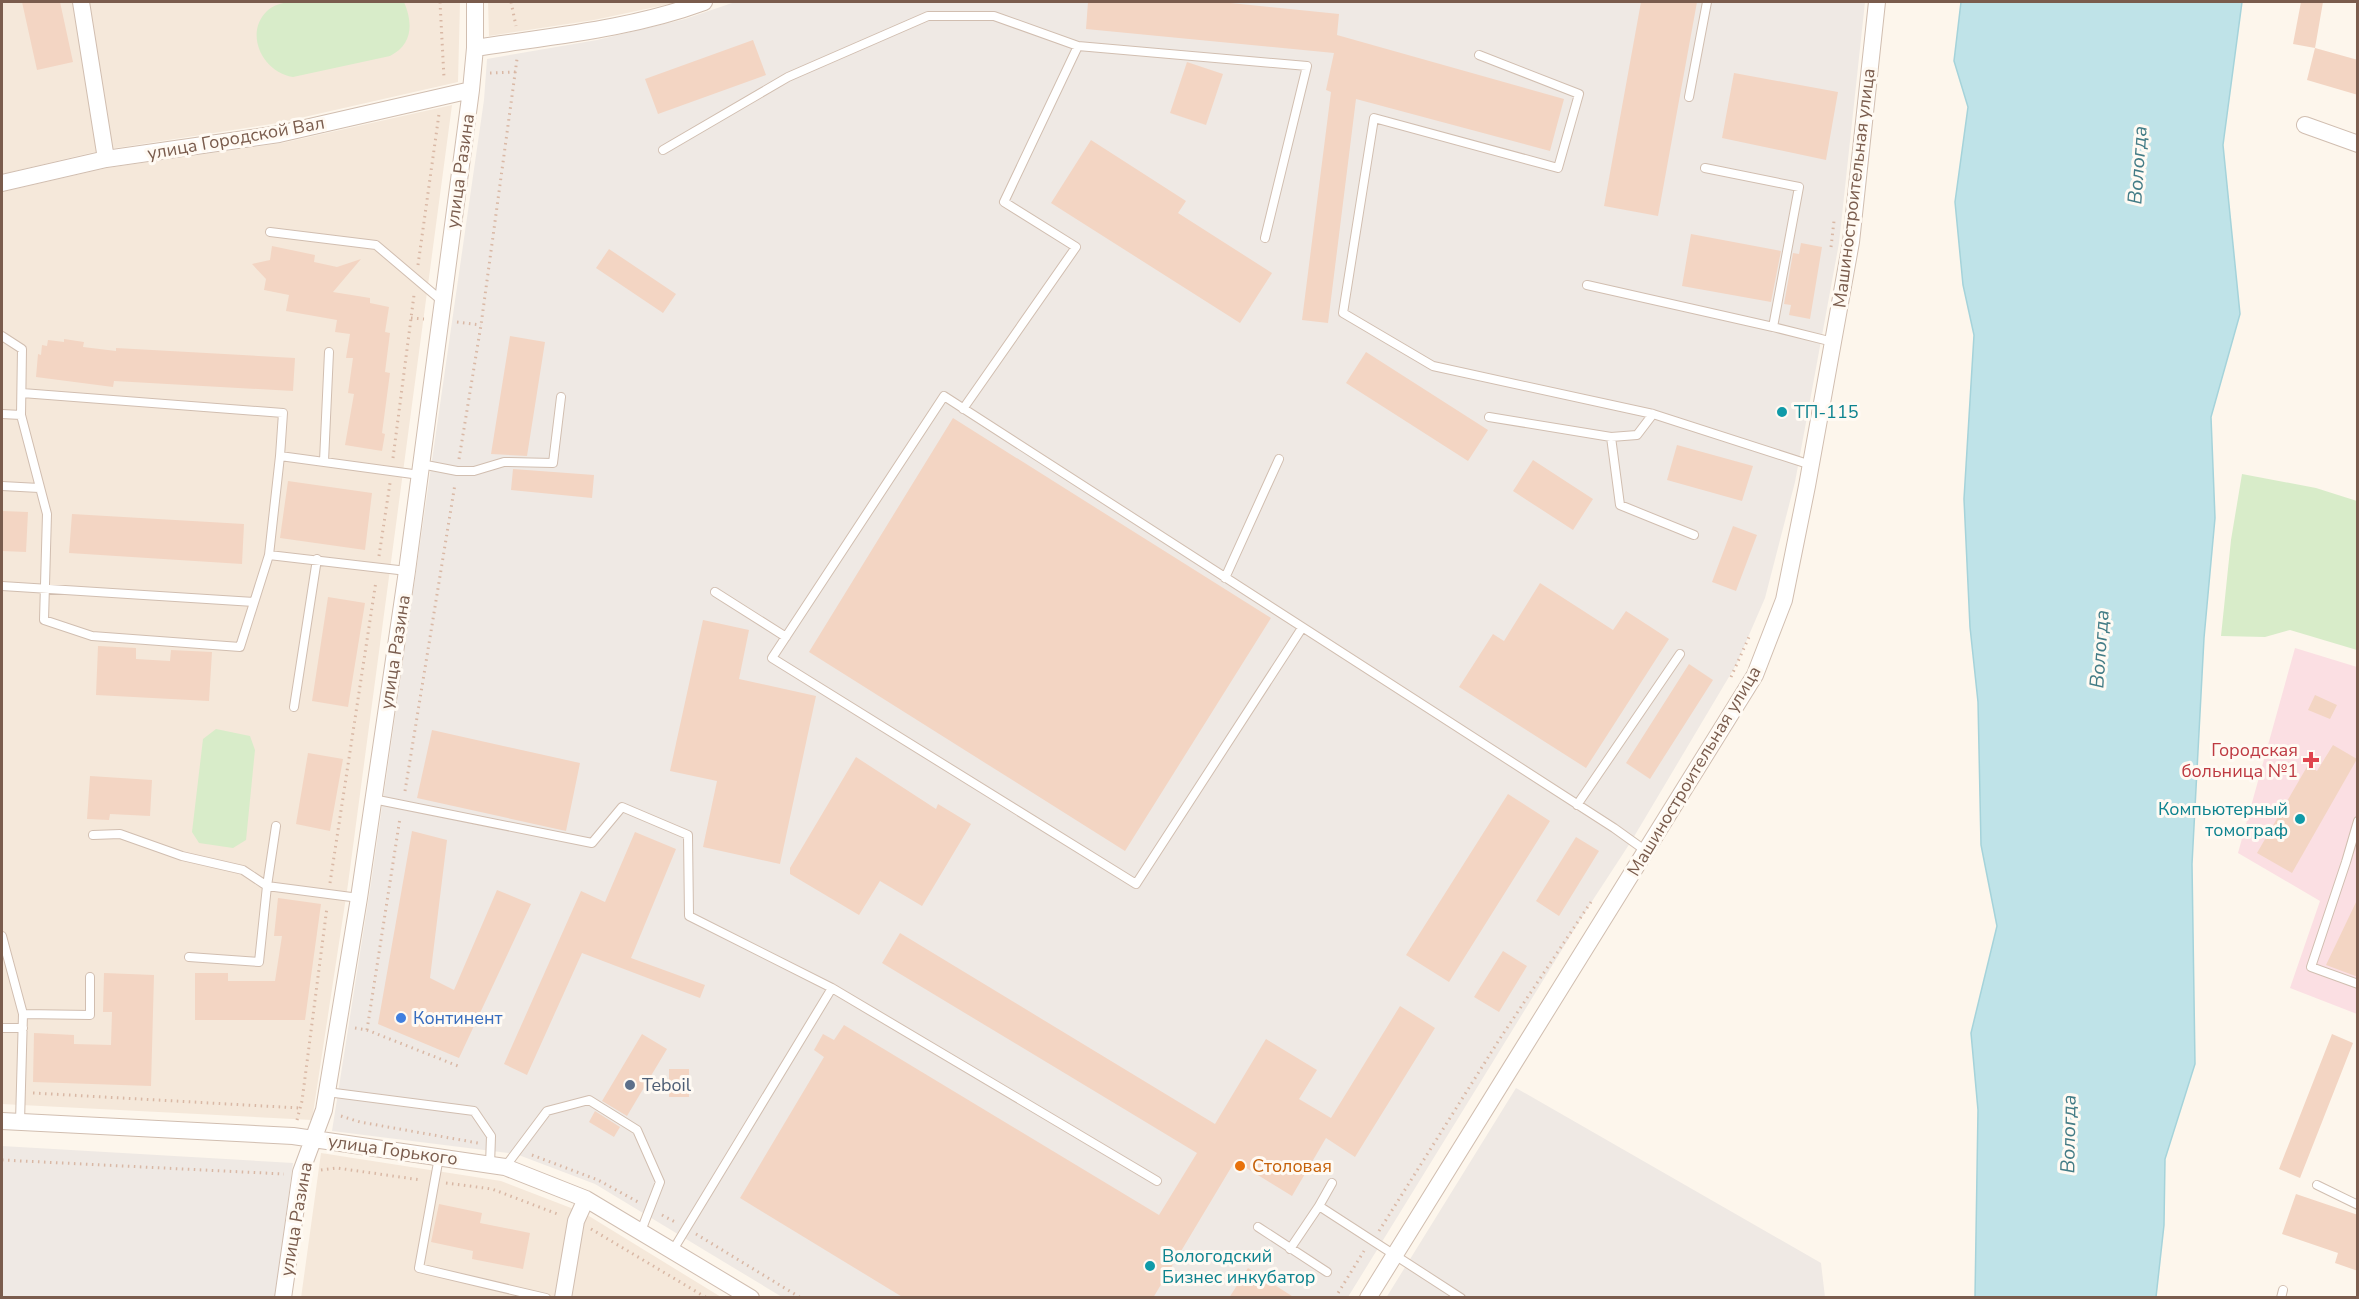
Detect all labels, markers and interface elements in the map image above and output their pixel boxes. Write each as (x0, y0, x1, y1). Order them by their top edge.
street label: Машиностроительная улица (1827, 67, 1881, 309)
street label: улица Городской Вал (145, 111, 327, 165)
street label: улица Разина (440, 112, 480, 230)
water label: Вологда (2121, 125, 2154, 205)
place label: ТП-115 (1794, 400, 1858, 424)
marker: ТП-115 (1775, 405, 1789, 419)
street label: улица Разина (374, 593, 416, 711)
water label: Вологда (2083, 609, 2116, 689)
street label: Машиностроительная улица (1622, 661, 1766, 881)
place label: Городская больница №1 (2181, 738, 2298, 783)
marker: Городская больница №1 (2302, 751, 2320, 769)
place label: Компьютерный томограф (2158, 797, 2288, 842)
marker: Компьютерный томограф (2293, 812, 2307, 826)
place label: Континент (413, 1006, 503, 1030)
marker: Континент (394, 1011, 408, 1025)
place label: Teboil (642, 1073, 692, 1097)
marker: Teboil (623, 1078, 637, 1092)
water label: Вологда (2054, 1094, 2083, 1174)
street label: улица Горького (327, 1129, 459, 1171)
place label: Столовая (1252, 1154, 1332, 1178)
marker: Столовая (1233, 1159, 1247, 1173)
street label: улица Разина (274, 1160, 318, 1278)
place label: Вологодский Бизнес инкубатор (1162, 1244, 1316, 1289)
marker: Вологодский Бизнес инкубатор (1143, 1259, 1157, 1273)

